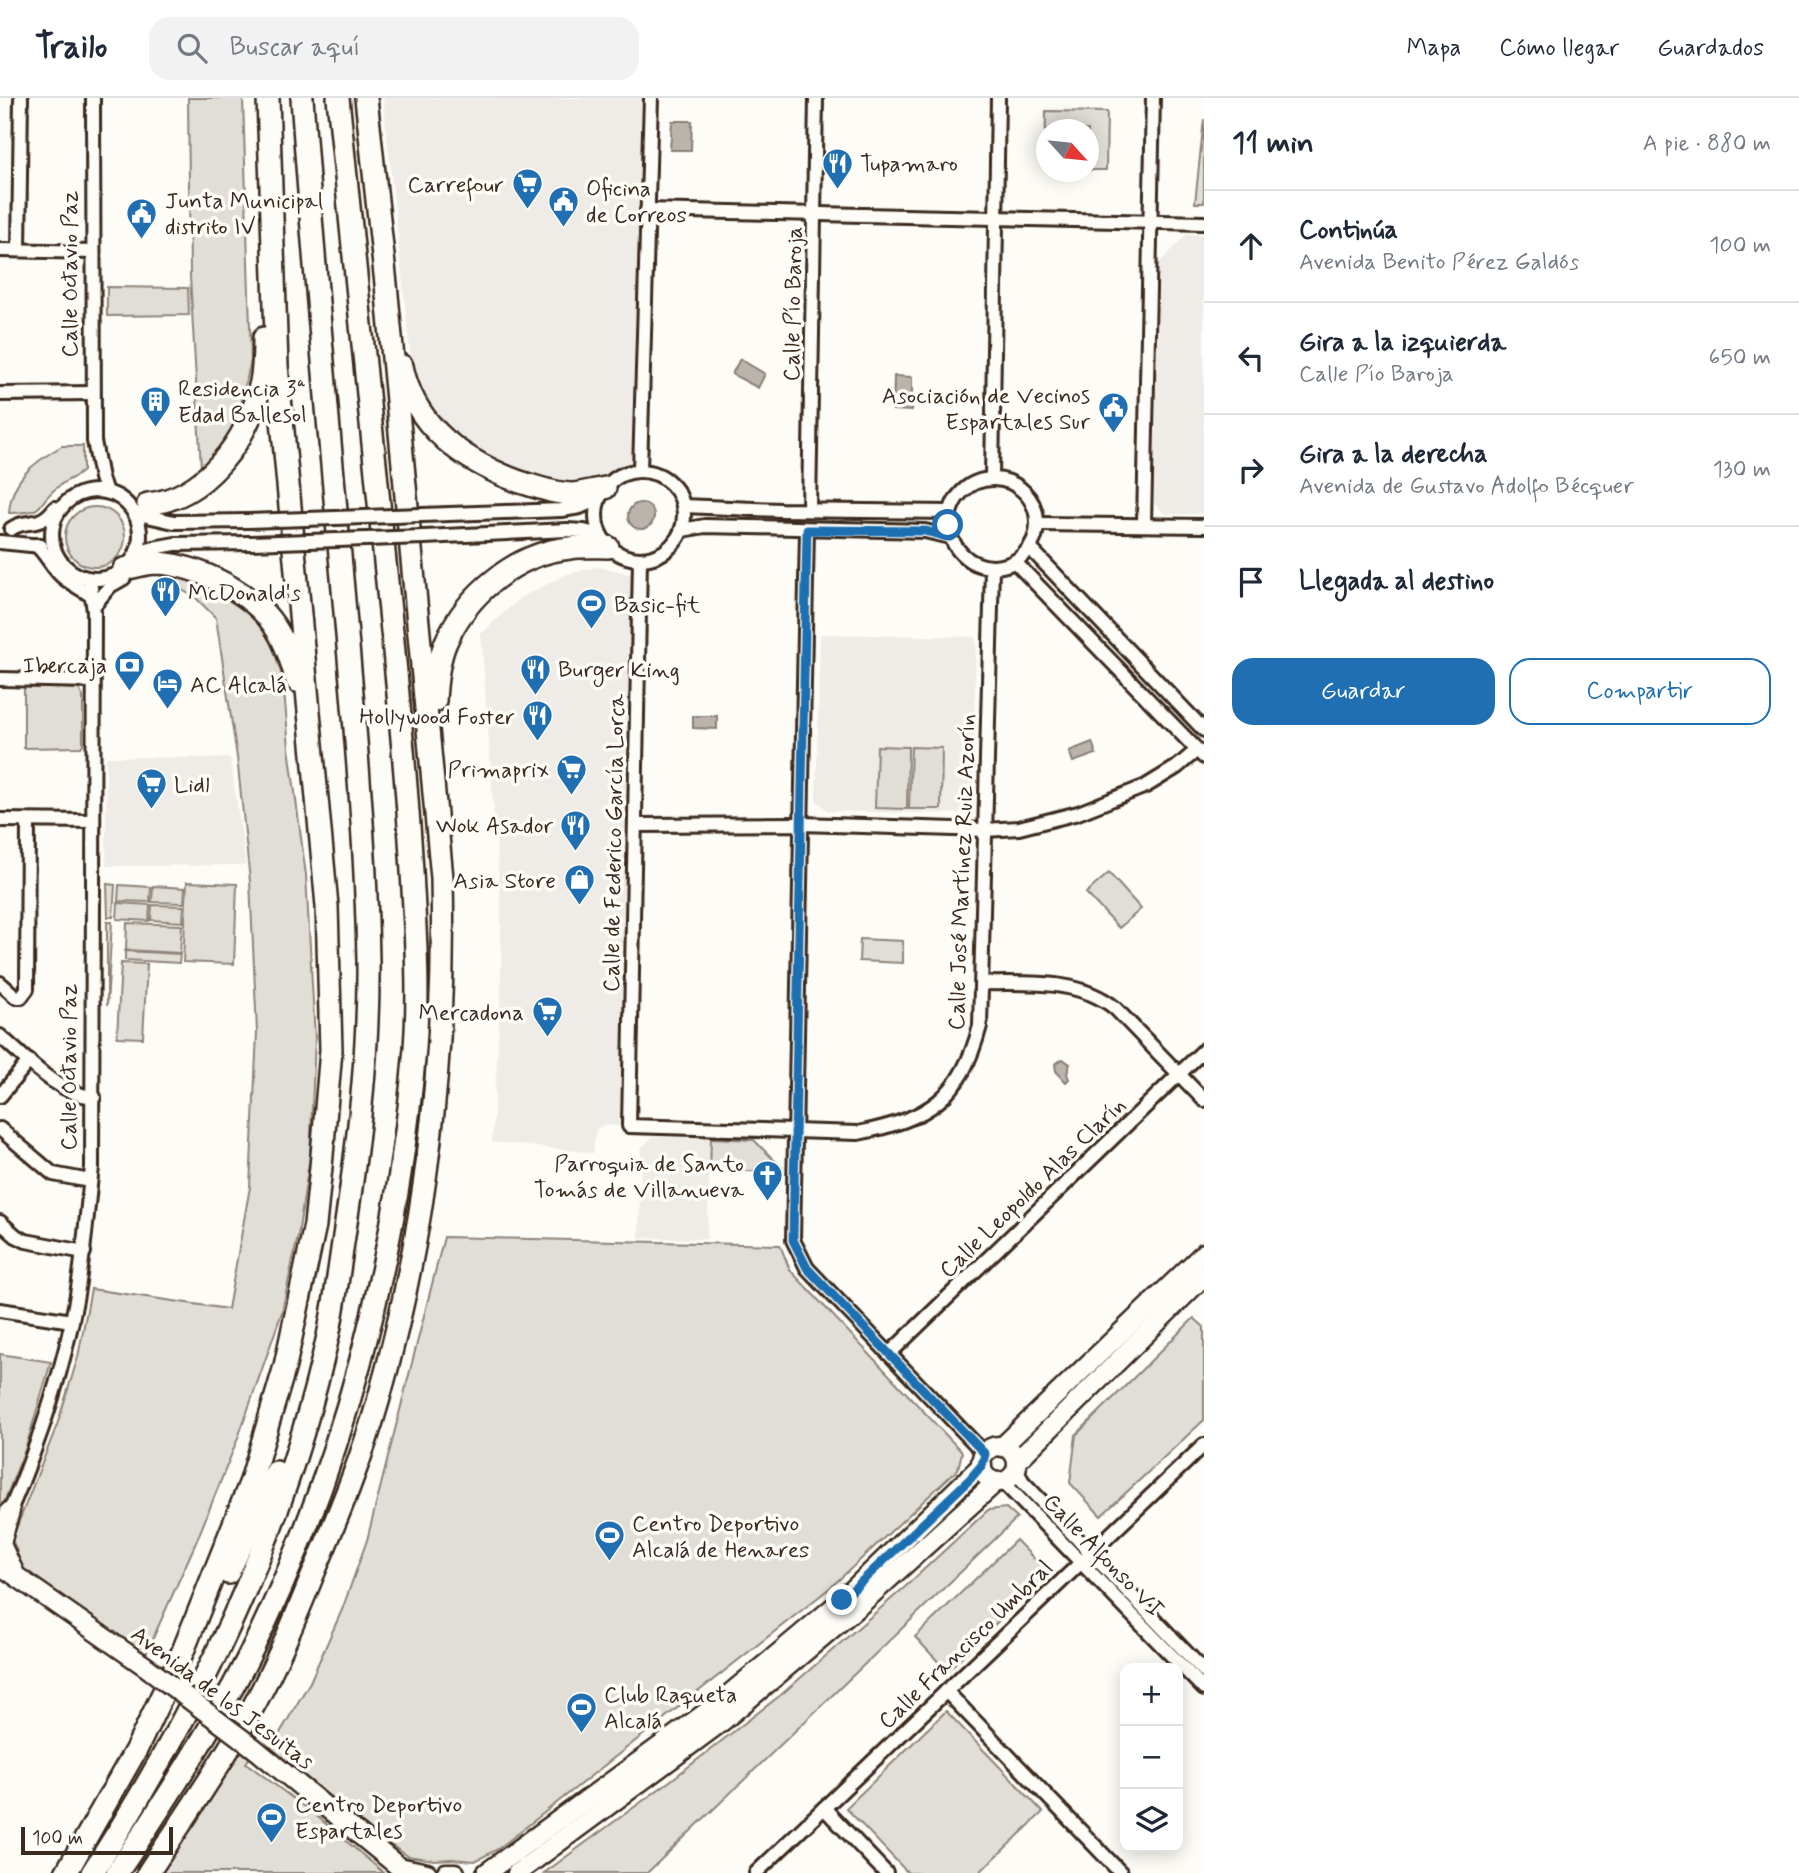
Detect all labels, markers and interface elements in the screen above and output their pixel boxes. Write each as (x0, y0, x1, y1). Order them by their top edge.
search box (149, 17, 639, 80)
text: Trailo (35, 26, 107, 70)
icon: search (173, 29, 211, 67)
text: Buscar aquí (229, 31, 360, 65)
text: Mapa (1406, 33, 1461, 64)
text: Cómo llegar (1499, 33, 1619, 64)
text: Guardados (1657, 33, 1764, 64)
north arrow (1036, 119, 1099, 182)
text: 11 min (1232, 124, 1314, 163)
text: A pie · 880 m (1643, 129, 1771, 159)
restaurant icon: Tupamaro (820, 146, 854, 190)
place label: Tupamaro (860, 150, 958, 180)
supermarket icon: Carrefour (510, 167, 544, 211)
place label: Carrefour (408, 171, 504, 202)
place label: Oficina de Correos (586, 175, 687, 231)
public building icon: Oficina de Correos (546, 184, 580, 228)
place label: Junta Municipal distrito IV (165, 187, 323, 243)
street label: Calle Octavio Paz (56, 190, 86, 358)
public building icon: Junta Municipal distrito IV (125, 196, 159, 240)
text: Continúa (1299, 214, 1398, 248)
street label: Calle Pío Baroja (778, 226, 810, 382)
icon: ahead (1232, 227, 1270, 265)
text: 100 m (1709, 231, 1771, 261)
text: Avenida Benito Pérez Galdós (1299, 248, 1579, 278)
text: Gira a la izquierda (1299, 326, 1506, 360)
icon: left (1232, 339, 1270, 377)
text: 650 m (1709, 343, 1771, 373)
text: Calle Pío Baroja (1299, 360, 1454, 390)
place label: Residencia 3ª Edad Ballesol (178, 375, 307, 431)
place label: Asociación de Vecinos Espartales Sur (882, 382, 1090, 438)
building icon: Residencia 3ª Edad Ballesol (138, 384, 172, 428)
public building icon: Asociación de Vecinos Espartales Sur (1096, 391, 1130, 435)
text: Gira a la derecha (1299, 438, 1488, 472)
icon: right (1232, 451, 1270, 489)
text: 130 m (1713, 455, 1771, 485)
text: Avenida de Gustavo Adolfo Bécquer (1299, 472, 1634, 502)
route start (932, 509, 963, 540)
icon: arrive (1232, 563, 1270, 601)
text: Llegada al destino (1299, 565, 1494, 599)
restaurant icon: McDonald's (148, 575, 182, 619)
place label: McDonald's (188, 579, 301, 609)
sports icon: Basic-fit (574, 587, 608, 631)
place label: Basic-fit (614, 591, 701, 621)
bank icon: Ibercaja (113, 648, 147, 692)
place label: Ibercaja (23, 652, 107, 682)
restaurant icon: Burger King (518, 652, 552, 696)
place label: Burger King (558, 656, 680, 688)
button: Guardar (1232, 658, 1495, 725)
button: Compartir (1509, 658, 1771, 725)
hotel icon: AC Alcalá (150, 667, 184, 711)
place label: AC Alcalá (190, 671, 287, 701)
street label: Calle de Federico García Lorca (597, 693, 633, 993)
restaurant icon: Hollywood Foster (521, 699, 555, 743)
place label: Hollywood Foster (359, 703, 515, 733)
street label: Calle José Martínez Ruiz Azorín (942, 713, 984, 1031)
supermarket icon: Primaprix (555, 752, 589, 796)
place label: Primaprix (448, 756, 549, 786)
supermarket icon: Lidl (134, 767, 168, 811)
place label: Lidl (174, 771, 210, 801)
restaurant icon: Wok Asador (559, 808, 593, 852)
place label: Wok Asador (436, 812, 553, 842)
shop icon: Asia Store (562, 863, 596, 907)
place label: Asia Store (453, 867, 556, 897)
street label: Calle Octavio Paz (55, 983, 85, 1151)
supermarket icon: Mercadona (530, 995, 564, 1039)
place label: Mercadona (418, 999, 524, 1029)
street label: Calle Leopoldo Alas Clarín (934, 1091, 1133, 1286)
place label: Parroquia de Santo Tomás de Villanueva (534, 1150, 744, 1206)
church icon: Parroquia de Santo Tomás de Villanueva (750, 1159, 784, 1203)
street label: Calle Alfonso VI (1035, 1488, 1169, 1626)
place label: Centro Deportivo Alcalá de Henares (632, 1510, 809, 1566)
sports icon: Centro Deportivo Alcalá de Henares (592, 1519, 626, 1563)
street label: Calle Francisco Umbral (873, 1554, 1060, 1737)
route end (826, 1584, 857, 1615)
street label: Avenida de los Jesuitas (124, 1620, 319, 1777)
map controls (1120, 1663, 1183, 1852)
button: + (1120, 1663, 1183, 1726)
place label: Club Raqueta Alcalá (604, 1681, 737, 1737)
sports icon: Club Raqueta Alcalá (564, 1690, 598, 1734)
button: − (1120, 1726, 1183, 1789)
button: layers (1120, 1789, 1183, 1852)
place label: Centro Deportivo Espartales (295, 1791, 462, 1847)
sports icon: Centro Deportivo Espartales (255, 1800, 289, 1844)
scale bar (21, 1824, 173, 1856)
text: 100 m (32, 1826, 83, 1851)

